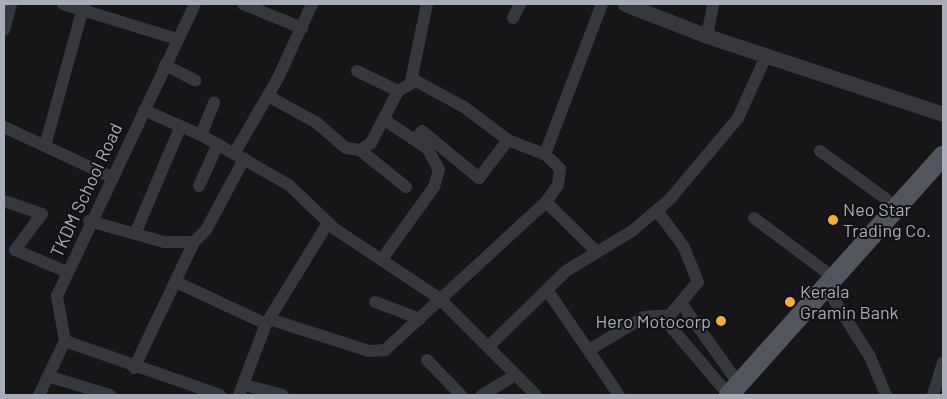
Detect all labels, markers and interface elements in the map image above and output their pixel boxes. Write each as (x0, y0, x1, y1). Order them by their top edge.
street label: TKDM School Road (45, 120, 127, 260)
place label: Neo Star Trading Co. (843, 199, 931, 242)
marker: Neo Star Trading Co. (827, 214, 839, 226)
place label: Kerala Gramin Bank (800, 281, 899, 324)
marker: Kerala Gramin Bank (784, 296, 796, 308)
place label: Hero Motocorp (595, 310, 711, 332)
marker: Hero Motocorp (715, 315, 727, 327)

